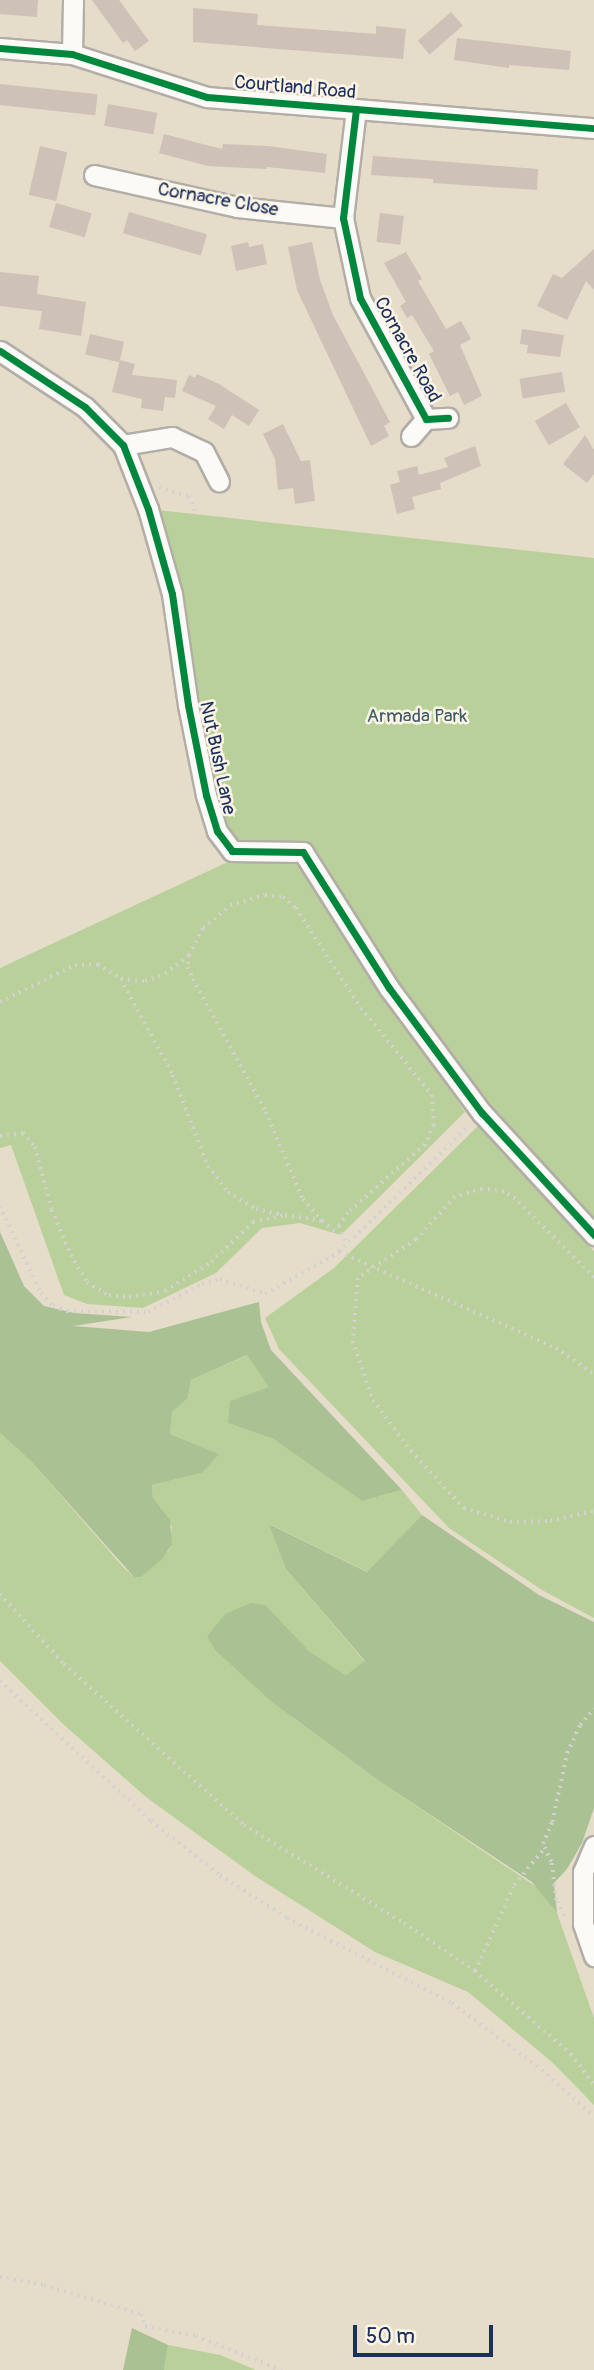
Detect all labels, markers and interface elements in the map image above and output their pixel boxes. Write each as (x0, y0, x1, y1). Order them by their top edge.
street label: Courtland Road (233, 71, 357, 105)
street label: Cornacre Close (156, 178, 280, 222)
street label: Cornacre Road (369, 293, 445, 407)
street label: Nut Bush Lane (194, 699, 240, 817)
park label: Armada Park (367, 706, 467, 728)
scale bar (356, 2310, 496, 2354)
text: 50 m (366, 2323, 415, 2350)

